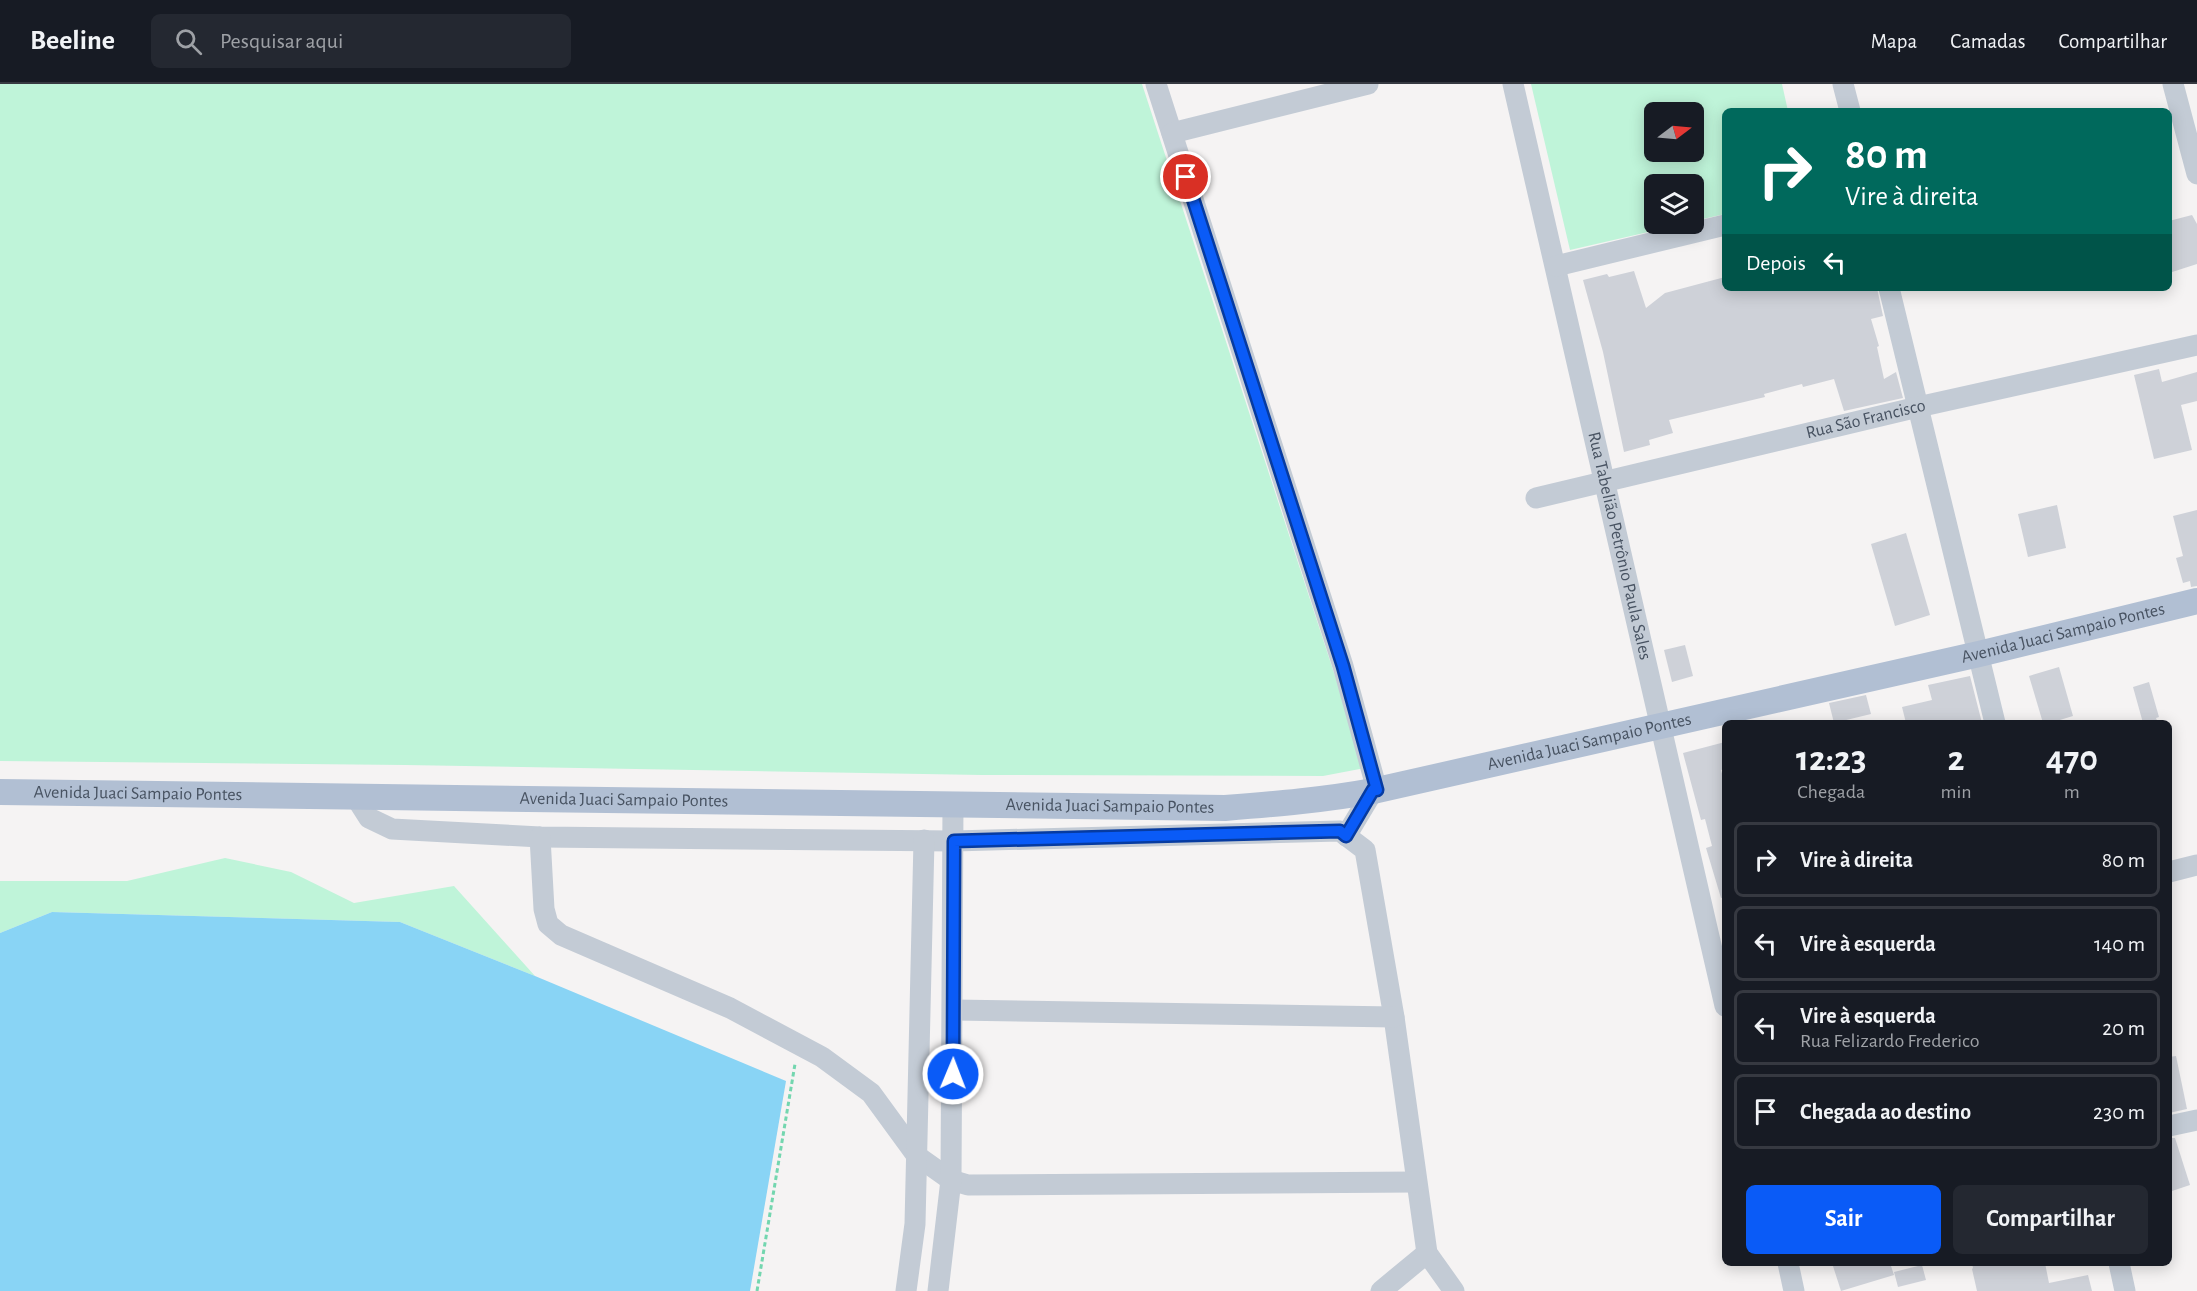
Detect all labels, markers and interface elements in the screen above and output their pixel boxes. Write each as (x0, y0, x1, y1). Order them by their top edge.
search box (151, 14, 571, 68)
icon: search (172, 25, 205, 58)
text: Beeline (30, 27, 115, 55)
text: Pesquisar aqui (220, 30, 343, 52)
text: Mapa (1871, 31, 1917, 52)
text: Camadas (1950, 31, 2025, 52)
text: Compartilhar (2058, 31, 2167, 52)
north arrow (1644, 102, 1704, 162)
map controls (1644, 102, 1704, 234)
icon: right (1746, 132, 1824, 210)
text: 80 m (1845, 134, 1928, 176)
pin (1160, 151, 1211, 202)
icon: arrive (1169, 160, 1202, 193)
button: layers (1644, 174, 1704, 234)
text: Vire à direita (1845, 183, 1979, 210)
icon: left (1818, 246, 1851, 279)
text: Depois (1746, 252, 1806, 274)
street label: Rua São Francisco (1804, 397, 1927, 442)
street label: Rua Tabelião Petrônio Paula Sales (1584, 430, 1654, 662)
street label: Avenida Juaci Sampaio Pontes (1960, 600, 2167, 667)
street label: Avenida Juaci Sampaio Pontes (1486, 710, 1693, 774)
text: 12:23 (1796, 741, 1867, 777)
text: 2 (1948, 741, 1965, 777)
text: 470 (2046, 741, 2098, 777)
text: Chegada (1797, 782, 1865, 802)
text: min (1941, 782, 1972, 802)
text: m (2064, 782, 2080, 802)
street label: Avenida Juaci Sampaio Pontes (34, 783, 242, 804)
street label: Avenida Juaci Sampaio Pontes (520, 790, 728, 811)
street label: Avenida Juaci Sampaio Pontes (1005, 796, 1214, 817)
icon: right (1749, 843, 1782, 876)
text: Vire à direita (1800, 849, 1913, 871)
text: 80 m (2102, 849, 2145, 871)
icon: left (1749, 927, 1782, 960)
text: Vire à esquerda (1800, 933, 1936, 955)
text: 140 m (2094, 933, 2145, 955)
text: Vire à esquerda (1800, 1005, 1936, 1027)
icon: left (1749, 1011, 1782, 1044)
text: 20 m (2102, 1017, 2145, 1039)
text: Rua Felizardo Frederico (1800, 1031, 1980, 1051)
position arrow (921, 1042, 985, 1106)
icon: arrive (1749, 1095, 1782, 1128)
text: Chegada ao destino (1800, 1101, 1971, 1123)
text: 230 m (2093, 1101, 2145, 1123)
button: Sair (1746, 1185, 1941, 1254)
button: Compartilhar (1953, 1185, 2148, 1254)

